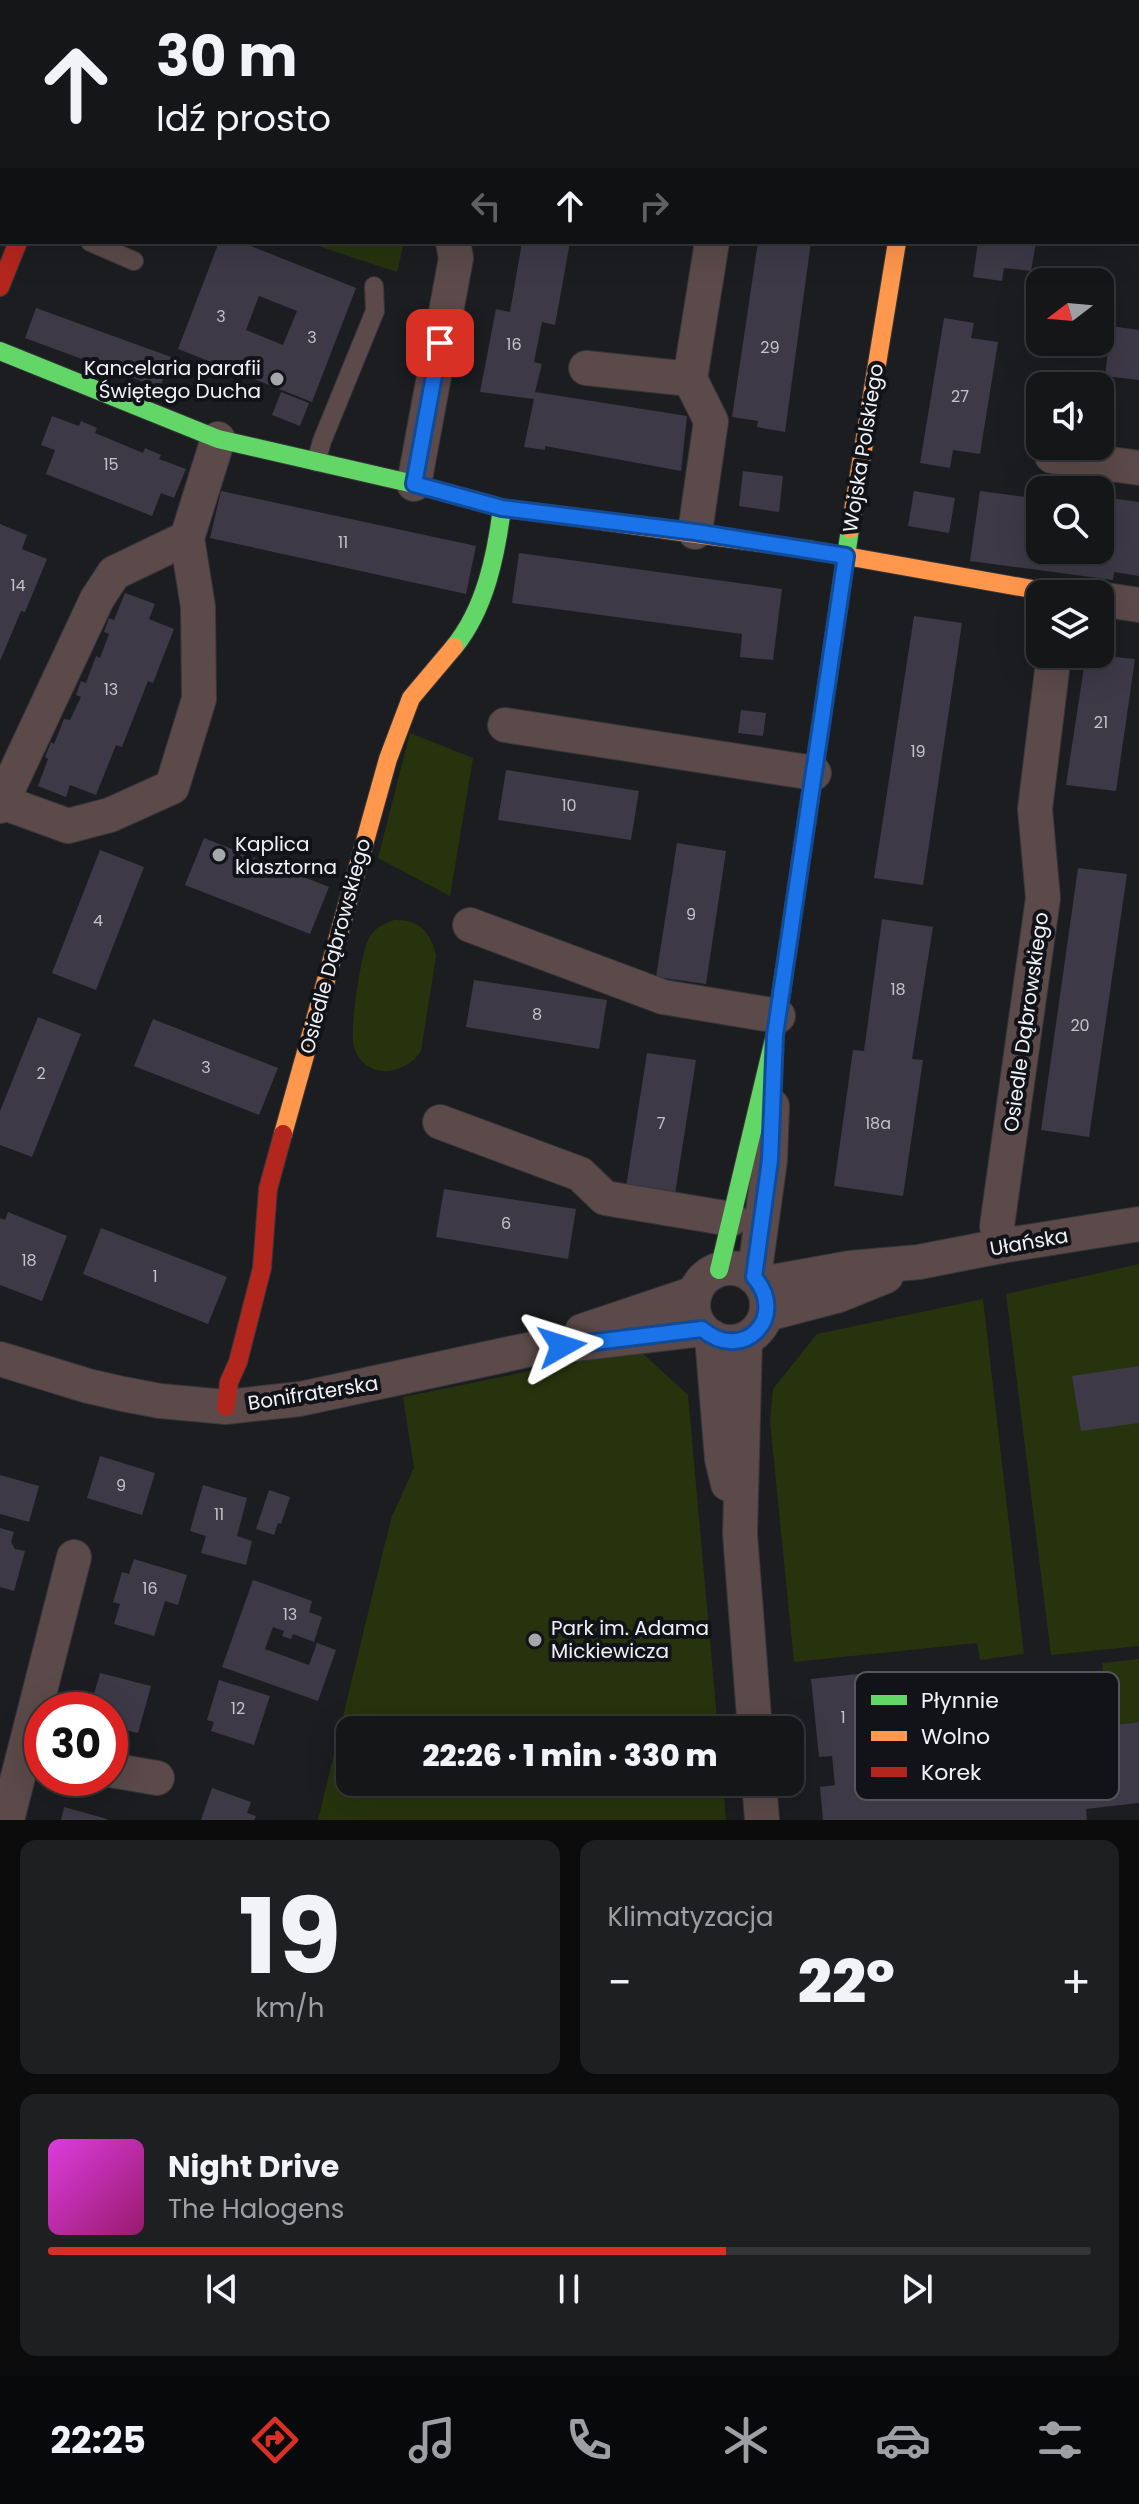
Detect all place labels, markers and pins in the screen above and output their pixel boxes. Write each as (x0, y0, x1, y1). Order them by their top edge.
pin (406, 309, 474, 377)
place label: Kancelaria parafii Świętego Ducha (84, 354, 261, 405)
marker: Kancelaria parafii Świętego Ducha (268, 370, 286, 388)
place label: Kaplica klasztorna (235, 830, 337, 881)
marker: Kaplica klasztorna (210, 846, 228, 864)
place label: Park im. Adama Mickiewicza (551, 1614, 709, 1665)
marker: Park im. Adama Mickiewicza (526, 1631, 544, 1649)

